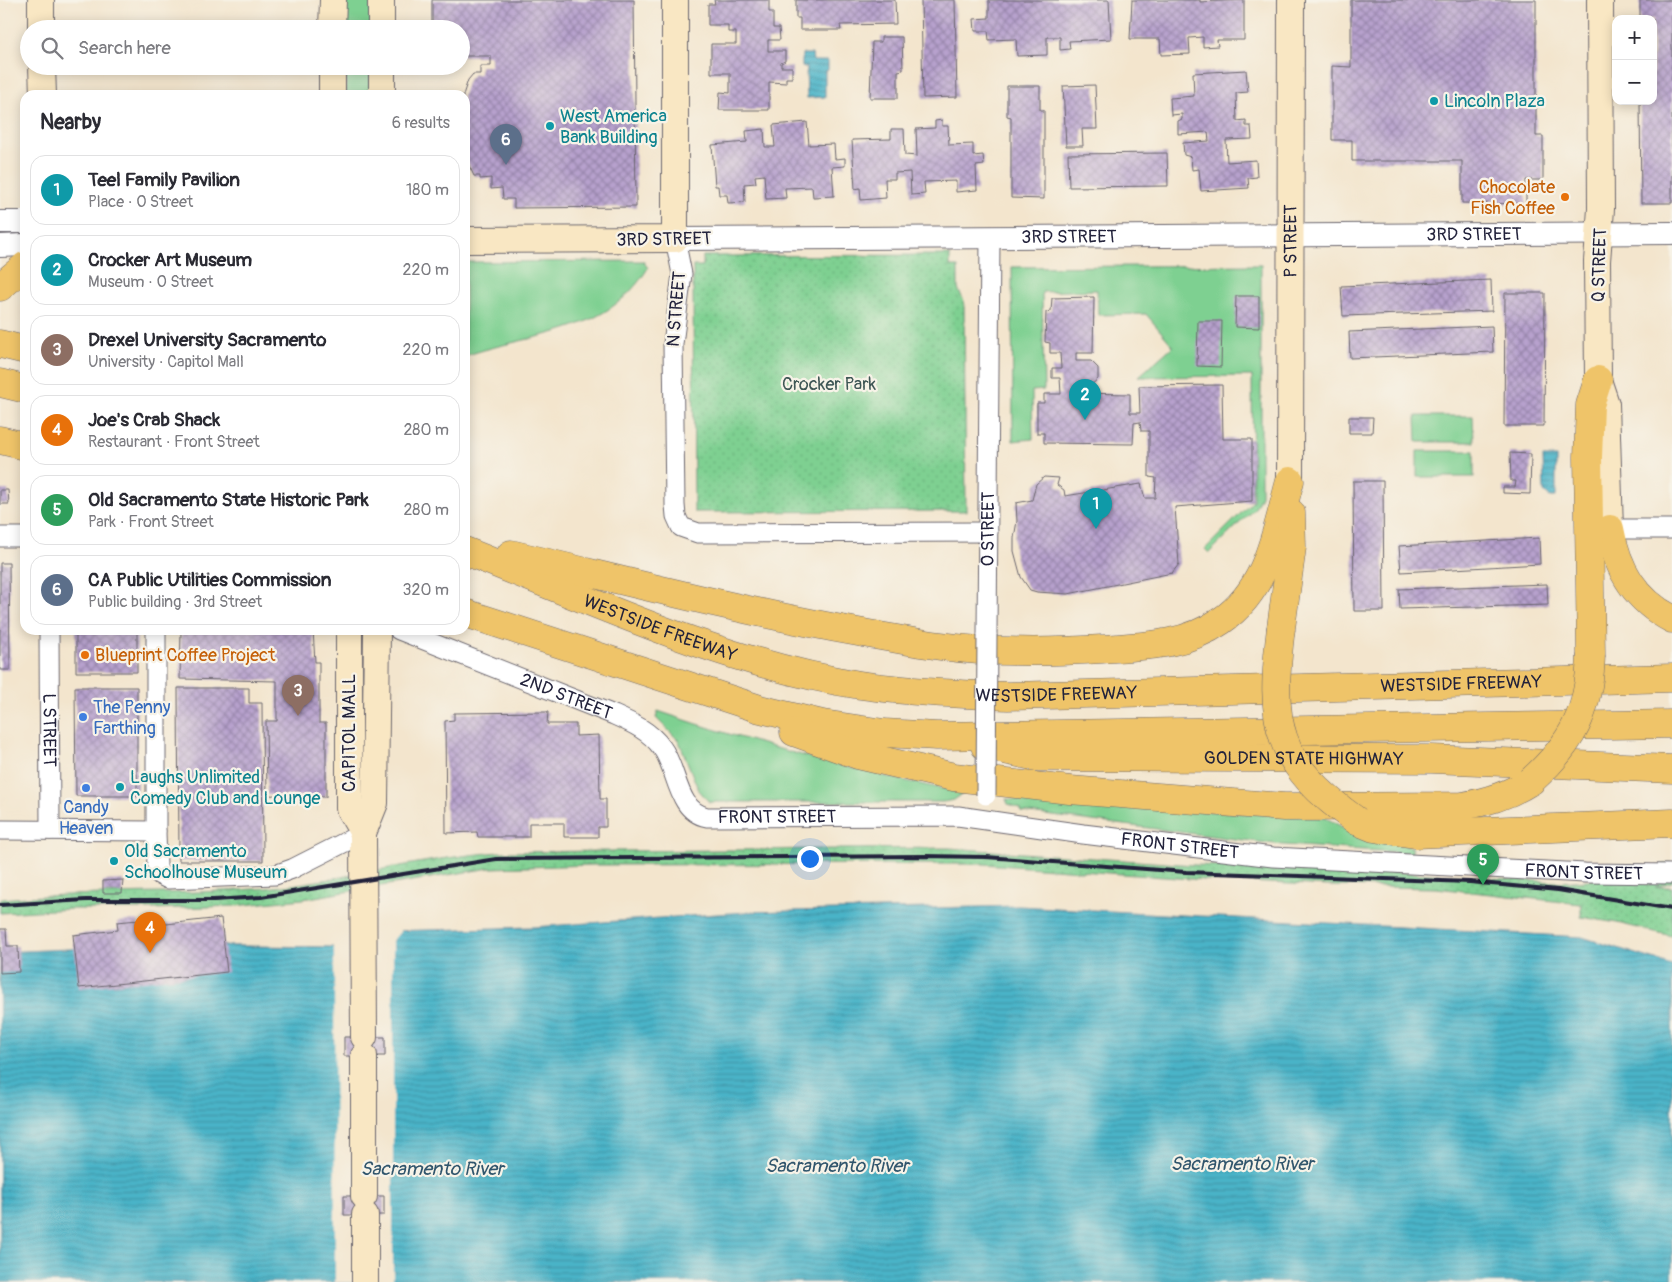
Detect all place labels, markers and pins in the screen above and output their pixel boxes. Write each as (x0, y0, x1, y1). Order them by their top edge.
place label: Lincoln Plaza (1444, 90, 1545, 113)
marker: Lincoln Plaza (1428, 95, 1440, 107)
place label: West America Bank Building (560, 105, 667, 149)
marker: West America Bank Building (544, 120, 556, 132)
pin: 6 (490, 124, 522, 165)
place label: Chocolate Fish Coffee (1470, 176, 1555, 220)
marker: Chocolate Fish Coffee (1559, 191, 1571, 203)
pin: 2 (1069, 379, 1101, 420)
pin: 1 (1080, 488, 1112, 529)
place label: Blueprint Coffee Project (95, 644, 276, 667)
marker: Blueprint Coffee Project (79, 649, 91, 661)
pin: 3 (282, 675, 314, 716)
place label: The Penny Farthing (93, 696, 171, 740)
marker: The Penny Farthing (77, 711, 89, 723)
place label: Laughs Unlimited Comedy Club and Lounge (130, 766, 321, 810)
marker: Laughs Unlimited Comedy Club and Lounge (114, 781, 126, 793)
marker: Candy Heaven (80, 782, 92, 794)
place label: Candy Heaven (59, 796, 113, 840)
place label: Old Sacramento Schoolhouse Museum (124, 840, 287, 884)
pin: 5 (1467, 844, 1499, 885)
marker: Old Sacramento Schoolhouse Museum (108, 855, 120, 867)
pin: 4 (134, 912, 166, 953)

